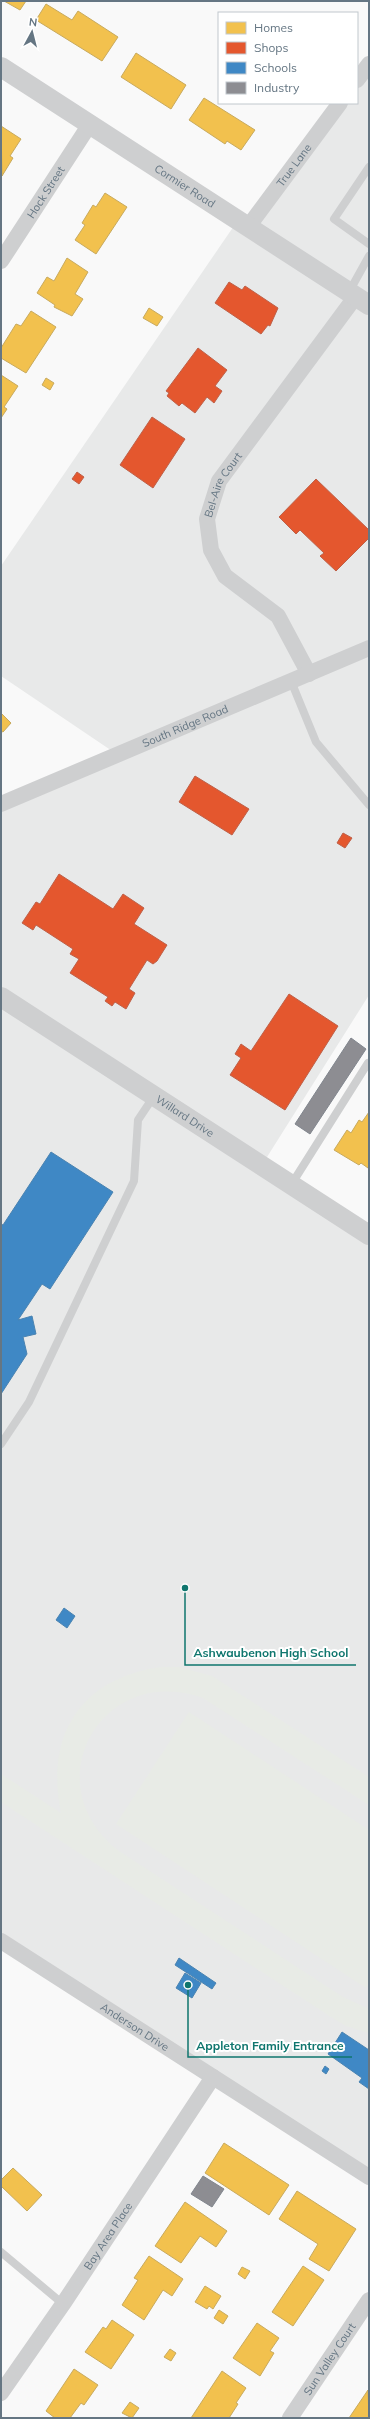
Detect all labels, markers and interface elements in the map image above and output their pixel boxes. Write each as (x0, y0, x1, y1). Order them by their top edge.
north arrow (12, 12, 52, 52)
legend (218, 12, 358, 104)
text: N (28, 15, 38, 30)
text: Homes (254, 20, 293, 35)
text: Shops (254, 40, 289, 55)
text: Schools (254, 60, 297, 75)
text: Industry (254, 80, 300, 95)
street label: True Lane (273, 141, 314, 189)
street label: Cormier Road (152, 161, 218, 211)
street label: Hock Street (24, 163, 68, 221)
street label: Bel-Aire Court (201, 449, 245, 519)
street label: South Ridge Road (140, 702, 230, 750)
street label: Willard Drive (153, 1092, 217, 1140)
callout: Ashwaubenon High School (185, 1641, 356, 1665)
text: Ashwaubenon High School (194, 1645, 348, 1660)
street label: Anderson Drive (98, 2000, 172, 2054)
callout: Appleton Family Entrance (188, 2033, 352, 2057)
text: Appleton Family Entrance (196, 2038, 344, 2053)
street label: Bay Area Place (81, 2200, 135, 2272)
street label: Sun Valley Court (300, 2320, 359, 2398)

